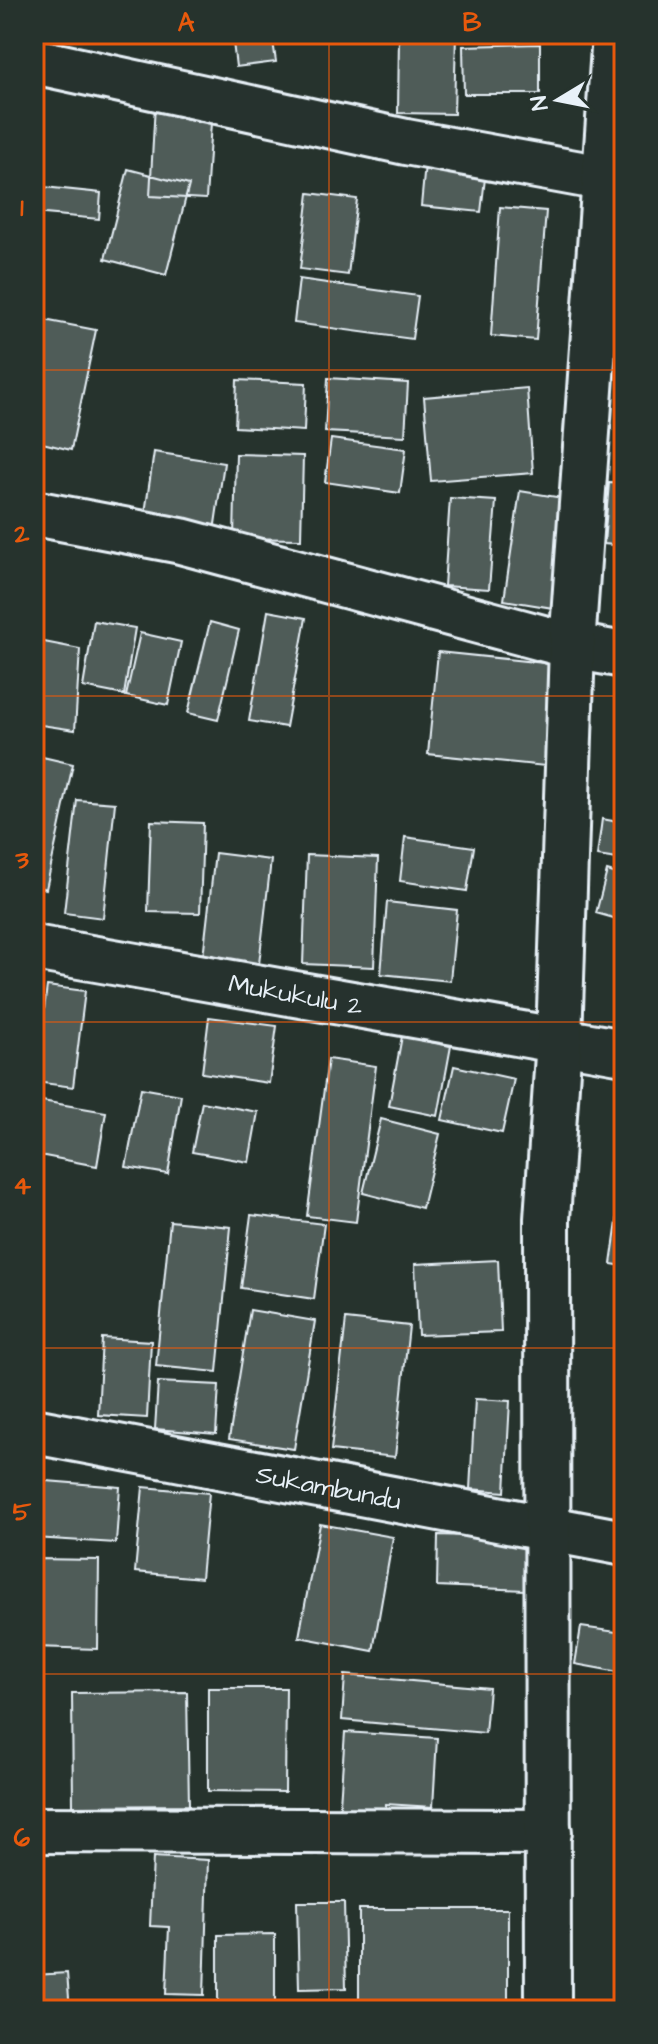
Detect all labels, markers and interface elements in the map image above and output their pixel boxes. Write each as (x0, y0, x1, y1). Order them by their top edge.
text: A (178, 5, 195, 41)
text: B (463, 5, 482, 41)
north arrow (518, 60, 598, 140)
text: N (523, 94, 556, 113)
text: 1 (20, 190, 24, 226)
text: 2 (14, 516, 30, 552)
text: 3 (14, 842, 29, 878)
street label: Mukukulu 2 (226, 966, 366, 1025)
text: 4 (13, 1168, 31, 1204)
street label: Sukambundu (253, 1457, 404, 1519)
text: 5 (13, 1494, 32, 1530)
text: 6 (14, 1820, 31, 1856)

